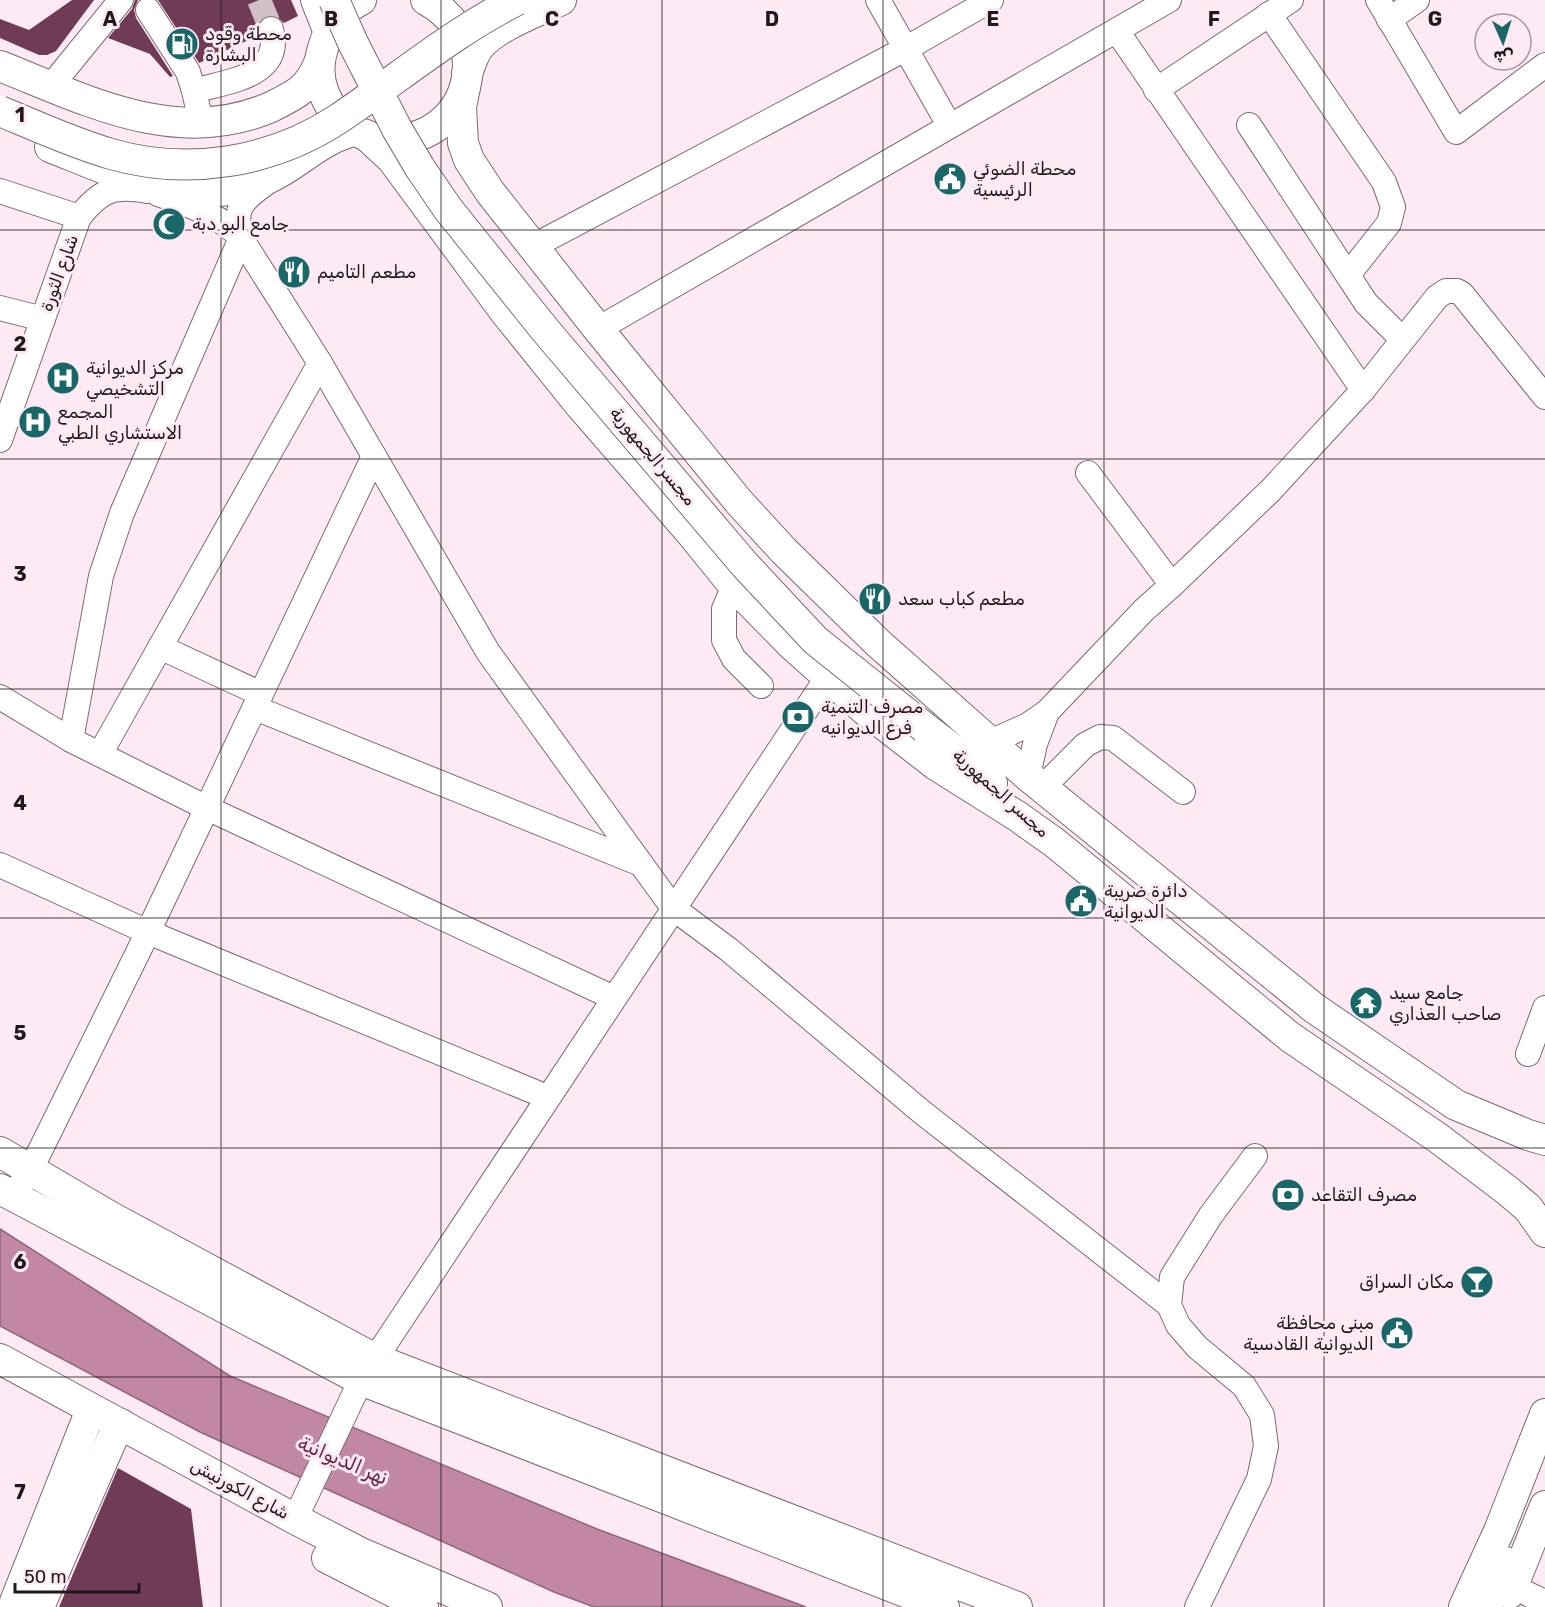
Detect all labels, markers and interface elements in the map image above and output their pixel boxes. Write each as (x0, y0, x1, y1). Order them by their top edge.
text: A (103, 7, 118, 31)
text: B (324, 7, 338, 31)
text: C (545, 7, 559, 31)
text: D (765, 7, 779, 31)
text: E (987, 7, 999, 31)
text: F (1208, 7, 1220, 31)
text: G (1428, 7, 1442, 31)
north arrow (1473, 12, 1533, 72)
place label: محطة وقود البشارة (205, 23, 292, 66)
fuel station icon: محطة وقود البشارة (164, 26, 200, 62)
text: ش (1493, 46, 1514, 66)
text: 1 (15, 103, 25, 127)
place label: محطة الضوئي الرئيسية (973, 158, 1076, 201)
public building icon: محطة الضوئي الرئيسية (932, 161, 968, 197)
mosque icon: جامع البو دبة (151, 206, 187, 242)
place label: جامع البو دبة (192, 213, 289, 237)
street label: شارع الثورة (35, 232, 84, 315)
restaurant icon: مطعم التاميم (276, 254, 312, 290)
place label: مطعم التاميم (317, 261, 416, 284)
text: 2 (14, 332, 27, 356)
place label: مركز الديوانية التشخيصي (86, 357, 184, 402)
hospital icon: مركز الديوانية التشخيصي (45, 360, 81, 396)
place label: المجمع الاستشاري الطبي (58, 401, 182, 446)
street label: مجسر الجمهورية (605, 402, 701, 510)
hospital icon: المجمع الاستشاري الطبي (17, 404, 53, 440)
text: 3 (13, 562, 27, 586)
restaurant icon: مطعم كباب سعد (857, 581, 893, 617)
place label: مطعم كباب سعد (898, 588, 1025, 611)
place label: مصرف التنمية فرع الديوانيه (821, 696, 923, 740)
bank icon: مصرف التنمية فرع الديوانيه (780, 699, 816, 735)
street label: مجسر الجمهورية (948, 744, 1054, 842)
text: 4 (13, 791, 27, 815)
place label: دائرة ضريبة الديوانية (1104, 880, 1188, 923)
public building icon: دائرة ضريبة الديوانية (1063, 883, 1099, 919)
place label: جامع سيد صاحب العذاري (1389, 982, 1501, 1026)
temple icon: جامع سيد صاحب العذاري (1348, 985, 1384, 1021)
text: 5 (14, 1021, 27, 1045)
bank icon: مصرف التقاعد (1270, 1177, 1306, 1213)
place label: مصرف التقاعد (1311, 1184, 1417, 1206)
text: 6 (13, 1250, 27, 1274)
bar icon: مكان السراق (1459, 1264, 1495, 1300)
place label: مكان السراق (1359, 1271, 1454, 1293)
place label: مبنى محافظة الديوانية القادسية (1243, 1312, 1374, 1355)
public building icon: مبنى محافظة الديوانية القادسية (1379, 1315, 1415, 1351)
water label: نهر الديوانية (294, 1430, 392, 1490)
street label: شارع الكورنيش (186, 1454, 293, 1525)
text: 7 (14, 1480, 26, 1504)
scale bar (15, 1556, 140, 1594)
text: 50 m (24, 1566, 67, 1588)

